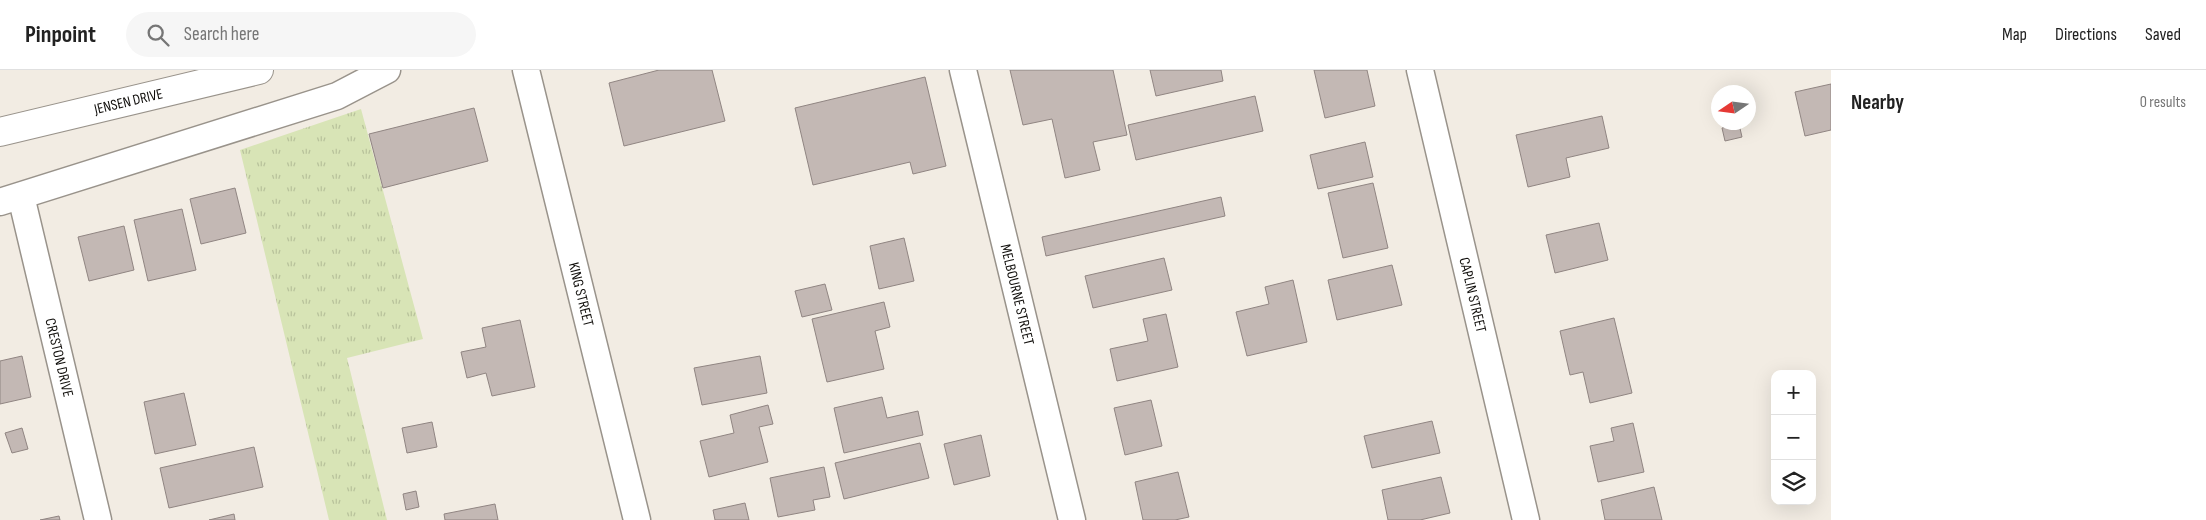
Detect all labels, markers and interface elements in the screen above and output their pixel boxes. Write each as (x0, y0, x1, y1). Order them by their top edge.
search box (126, 12, 476, 57)
text: Pinpoint (25, 20, 96, 49)
icon: search (144, 21, 172, 49)
text: Search here (184, 23, 259, 46)
text: Map (2002, 24, 2027, 45)
text: Directions (2055, 24, 2117, 45)
text: Saved (2145, 24, 2181, 45)
street label: JENSEN DRIVE (91, 84, 165, 119)
north arrow (1711, 85, 1756, 130)
text: Nearby (1851, 90, 1904, 115)
text: 0 results (2140, 93, 2186, 112)
street label: MELBOURNE STREET (996, 242, 1039, 347)
street label: CAPLIN STREET (1455, 255, 1491, 334)
street label: KING STREET (564, 260, 598, 328)
street label: CRESTON DRIVE (41, 316, 78, 399)
map controls (1771, 370, 1816, 505)
button: + (1771, 370, 1816, 415)
button: − (1771, 415, 1816, 460)
button: layers (1771, 460, 1816, 505)

